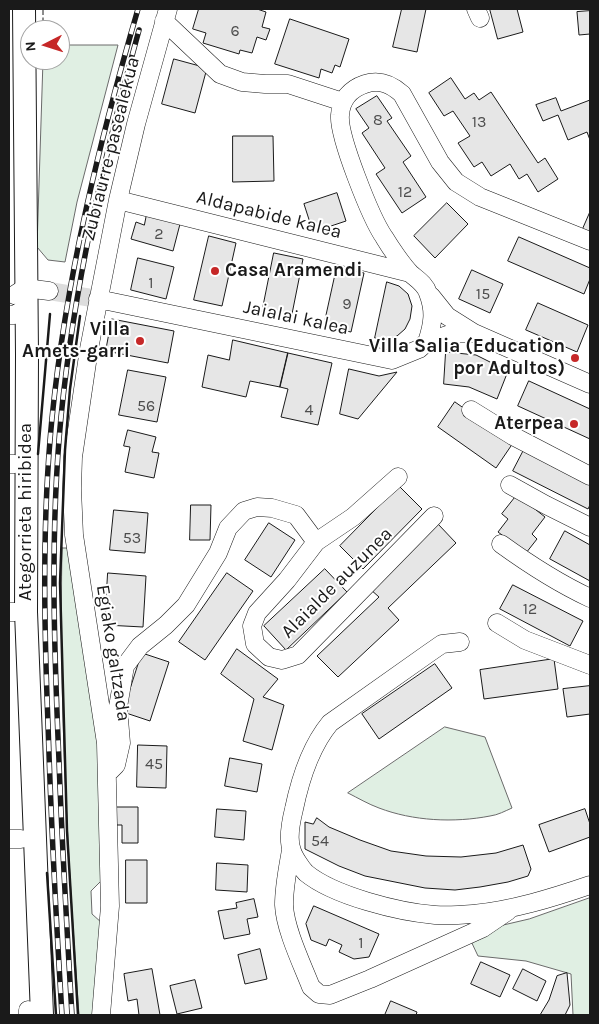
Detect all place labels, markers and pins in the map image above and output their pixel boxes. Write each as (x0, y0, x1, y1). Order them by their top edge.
place label: Casa Aramendi (225, 260, 362, 282)
marker: Casa Aramendi (209, 265, 221, 277)
place label: Villa Amets-garri (22, 319, 130, 363)
marker: Villa Amets-garri (134, 335, 146, 347)
place label: Villa Salia (Education por Adultos) (369, 336, 565, 380)
marker: Villa Salia (Education por Adultos) (569, 352, 581, 364)
place label: Aterpea (494, 413, 564, 435)
marker: Aterpea (568, 418, 580, 430)

